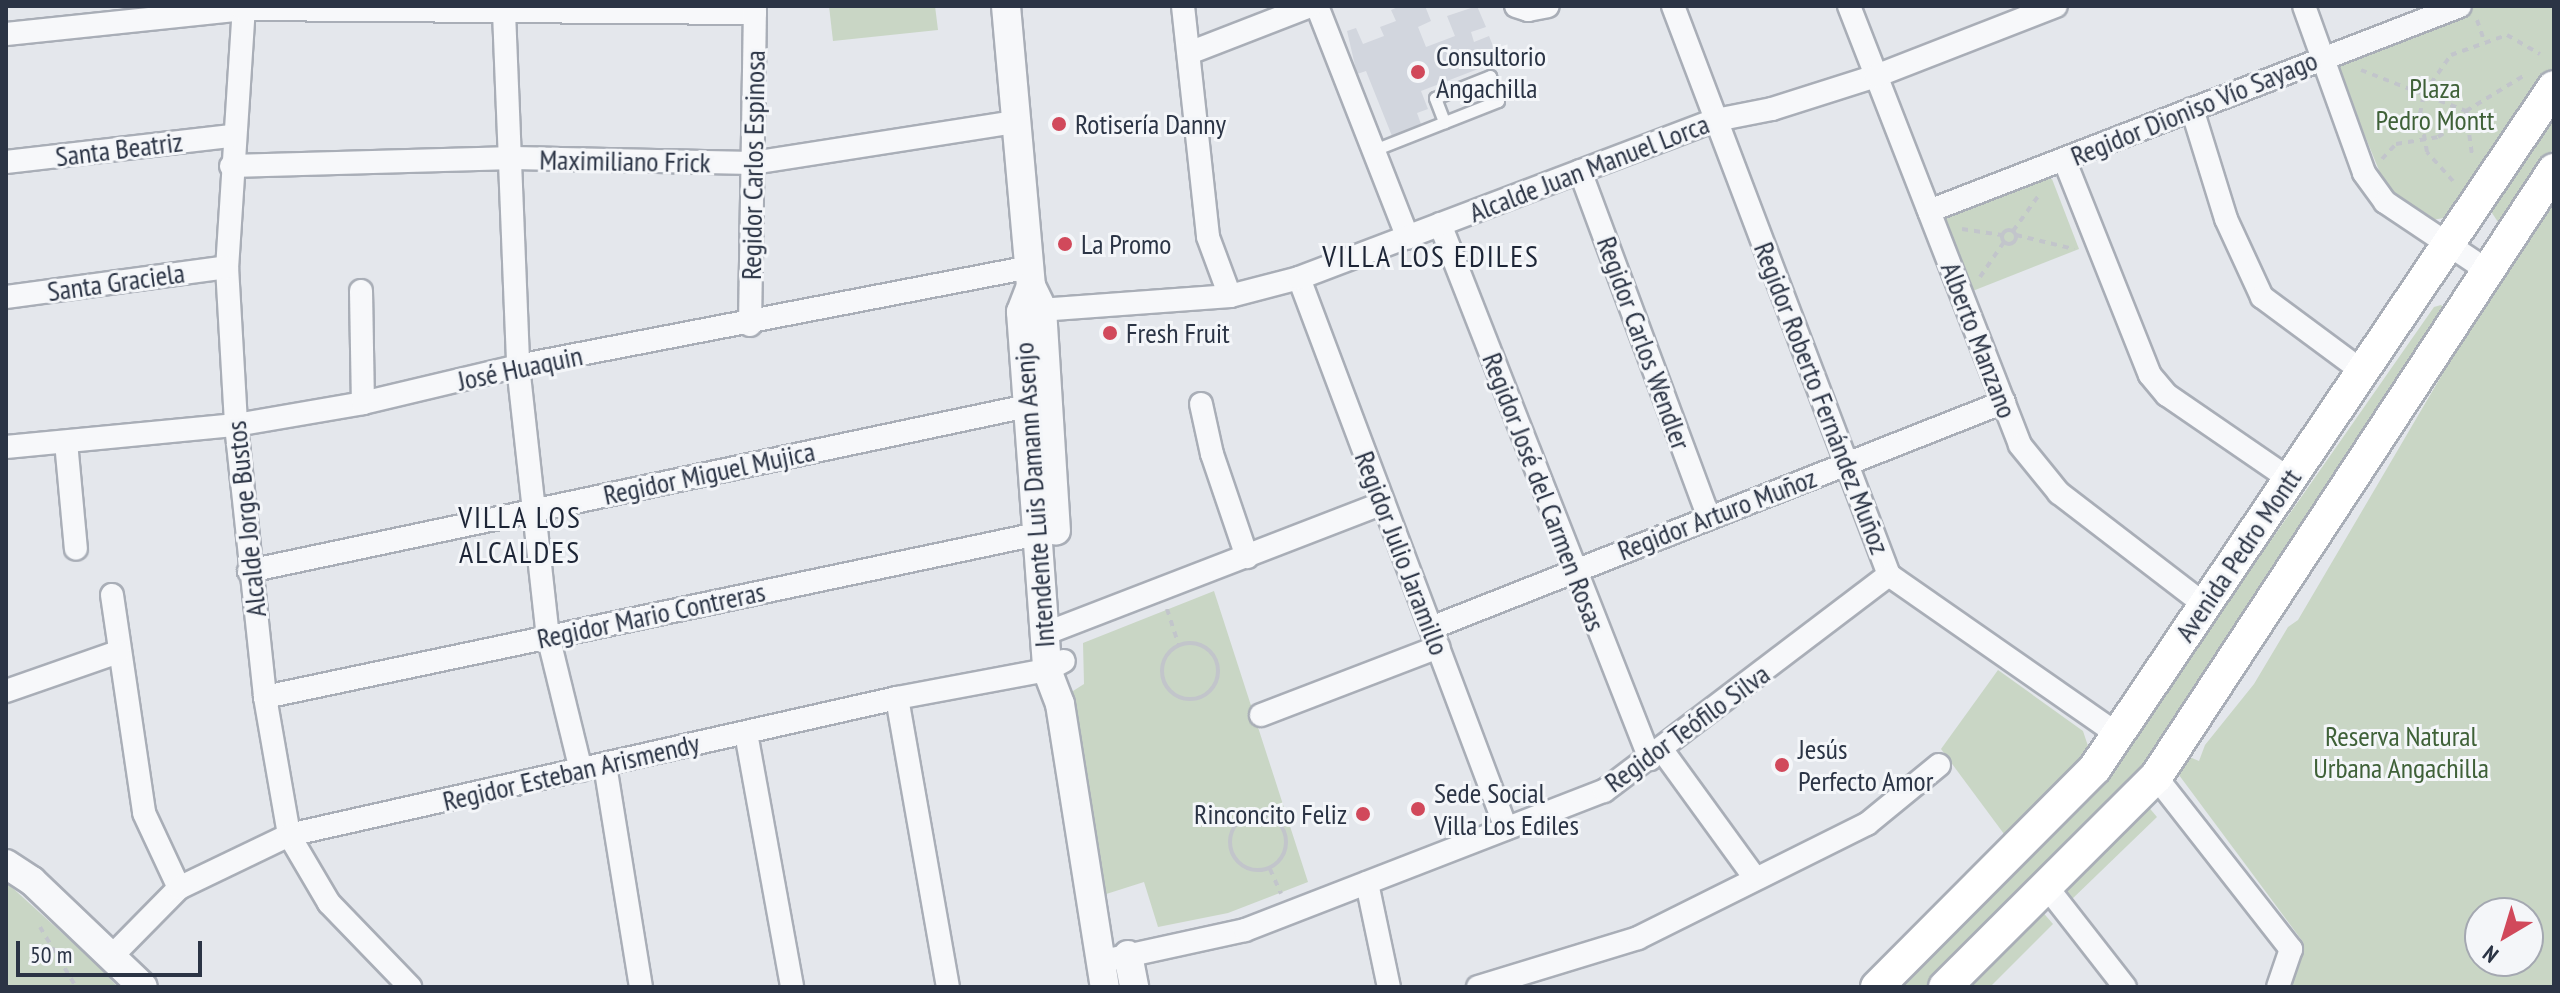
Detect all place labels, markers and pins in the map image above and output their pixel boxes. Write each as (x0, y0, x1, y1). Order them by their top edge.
place label: Consultorio Angachilla (1436, 39, 1546, 105)
marker: Consultorio Angachilla (1407, 61, 1429, 83)
place label: Rotisería Danny (1075, 107, 1226, 141)
marker: Rotisería Danny (1050, 115, 1068, 133)
place label: La Promo (1081, 227, 1171, 261)
marker: La Promo (1056, 235, 1074, 253)
place label: Fresh Fruit (1126, 316, 1230, 350)
marker: Fresh Fruit (1101, 324, 1119, 342)
place label: Jesús Perfecto Amor (1798, 732, 1934, 798)
marker: Jesús Perfecto Amor (1773, 756, 1791, 774)
place label: Sede Social Villa Los Ediles (1434, 776, 1579, 842)
place label: Rinconcito Feliz (1194, 797, 1347, 831)
marker: Sede Social Villa Los Ediles (1409, 800, 1427, 818)
marker: Rinconcito Feliz (1354, 805, 1372, 823)

